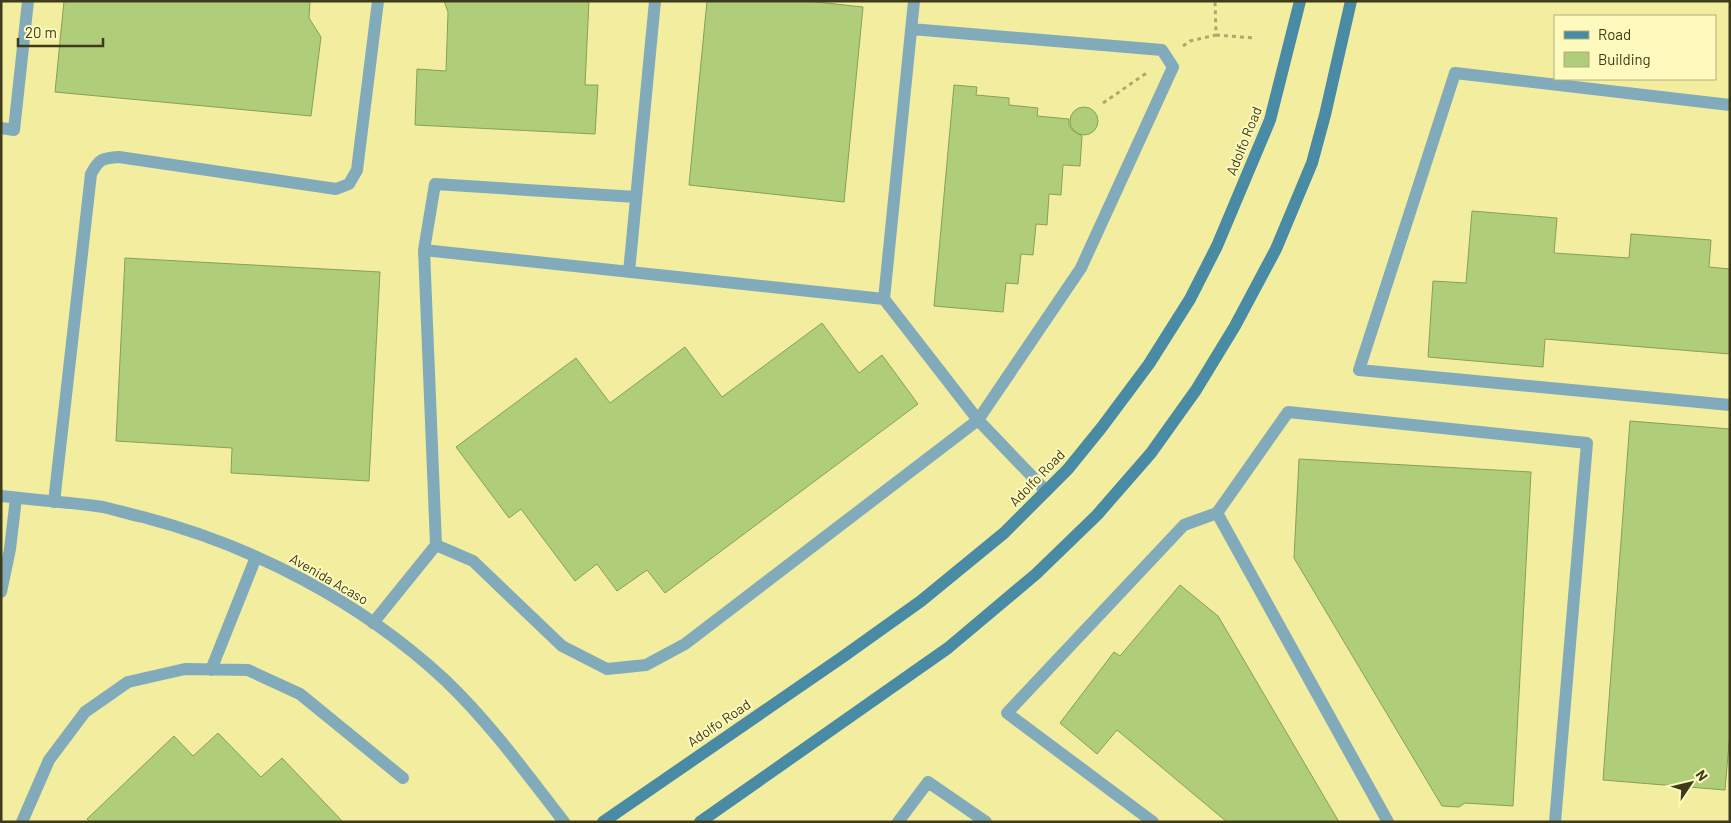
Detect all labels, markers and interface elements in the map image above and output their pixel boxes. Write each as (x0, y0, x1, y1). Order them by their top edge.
scale bar (18, 15, 102, 47)
legend (1554, 15, 1716, 80)
text: 20 m (25, 23, 57, 41)
text: Road (1598, 25, 1631, 43)
text: Building (1598, 50, 1651, 68)
street label: Adolfo Road (1222, 104, 1265, 178)
street label: Adolfo Road (1005, 446, 1068, 510)
street label: Avenida Acaso (287, 549, 372, 608)
street label: Adolfo Road (684, 695, 754, 750)
north arrow (1666, 758, 1716, 808)
text: N (1692, 767, 1712, 784)

